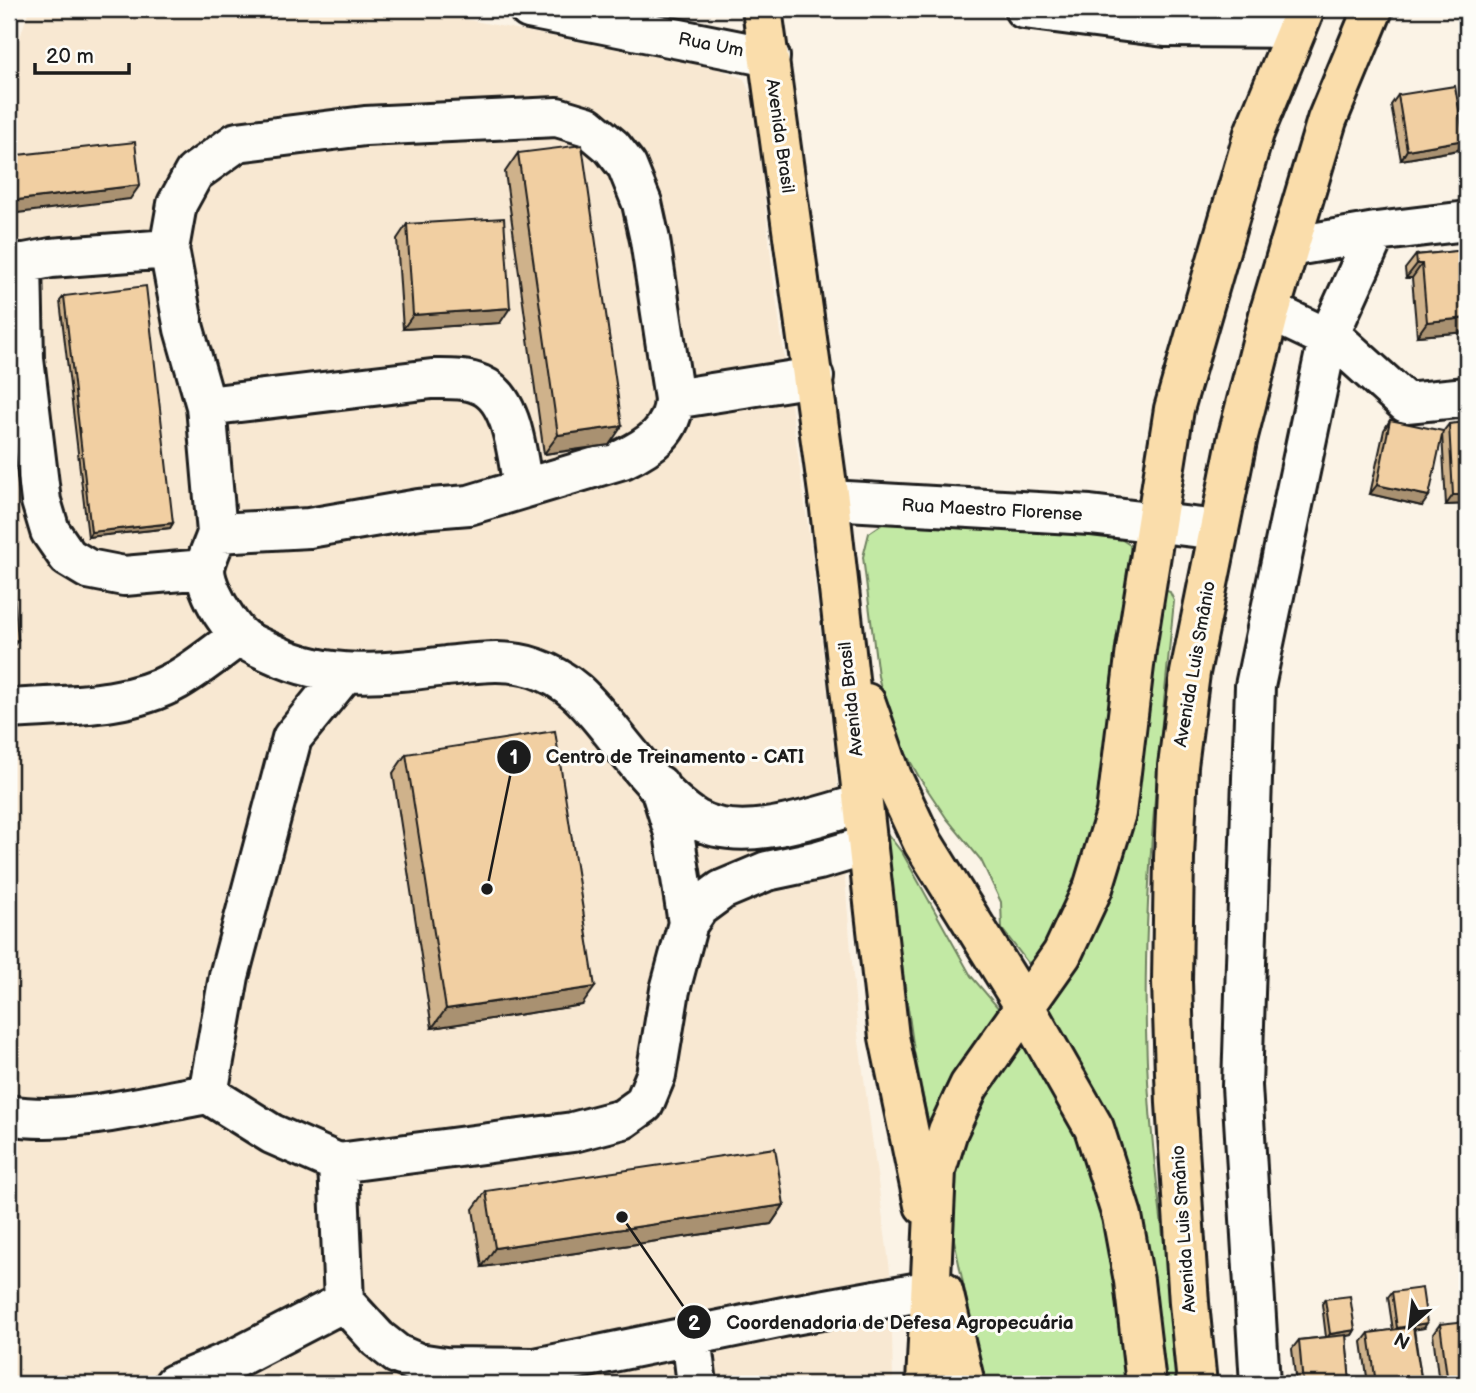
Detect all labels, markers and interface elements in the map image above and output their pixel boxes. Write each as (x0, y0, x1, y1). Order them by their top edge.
street label: Rua Um (677, 28, 745, 62)
scale bar (35, 32, 130, 76)
text: 20 m (46, 44, 94, 69)
street label: Avenida Brasil (762, 78, 798, 194)
street label: Rua Maestro Florense (901, 495, 1083, 525)
street label: Avenida Luis Smânio (1170, 579, 1220, 749)
street label: Avenida Brasil (835, 641, 867, 757)
callout: Centro de Treinamento - CATI (497, 737, 819, 777)
text: 1 (510, 745, 518, 770)
text: Centro de Treinamento - CATI (546, 746, 804, 769)
street label: Avenida Luis Smânio (1168, 1145, 1200, 1313)
north arrow (1374, 1292, 1444, 1362)
callout: Coordenadoria de Defesa Agropecuária (677, 1302, 1087, 1342)
text: 2 (688, 1311, 701, 1336)
text: Coordenadoria de Defesa Agropecuária (726, 1312, 1074, 1335)
text: N (1391, 1326, 1414, 1353)

